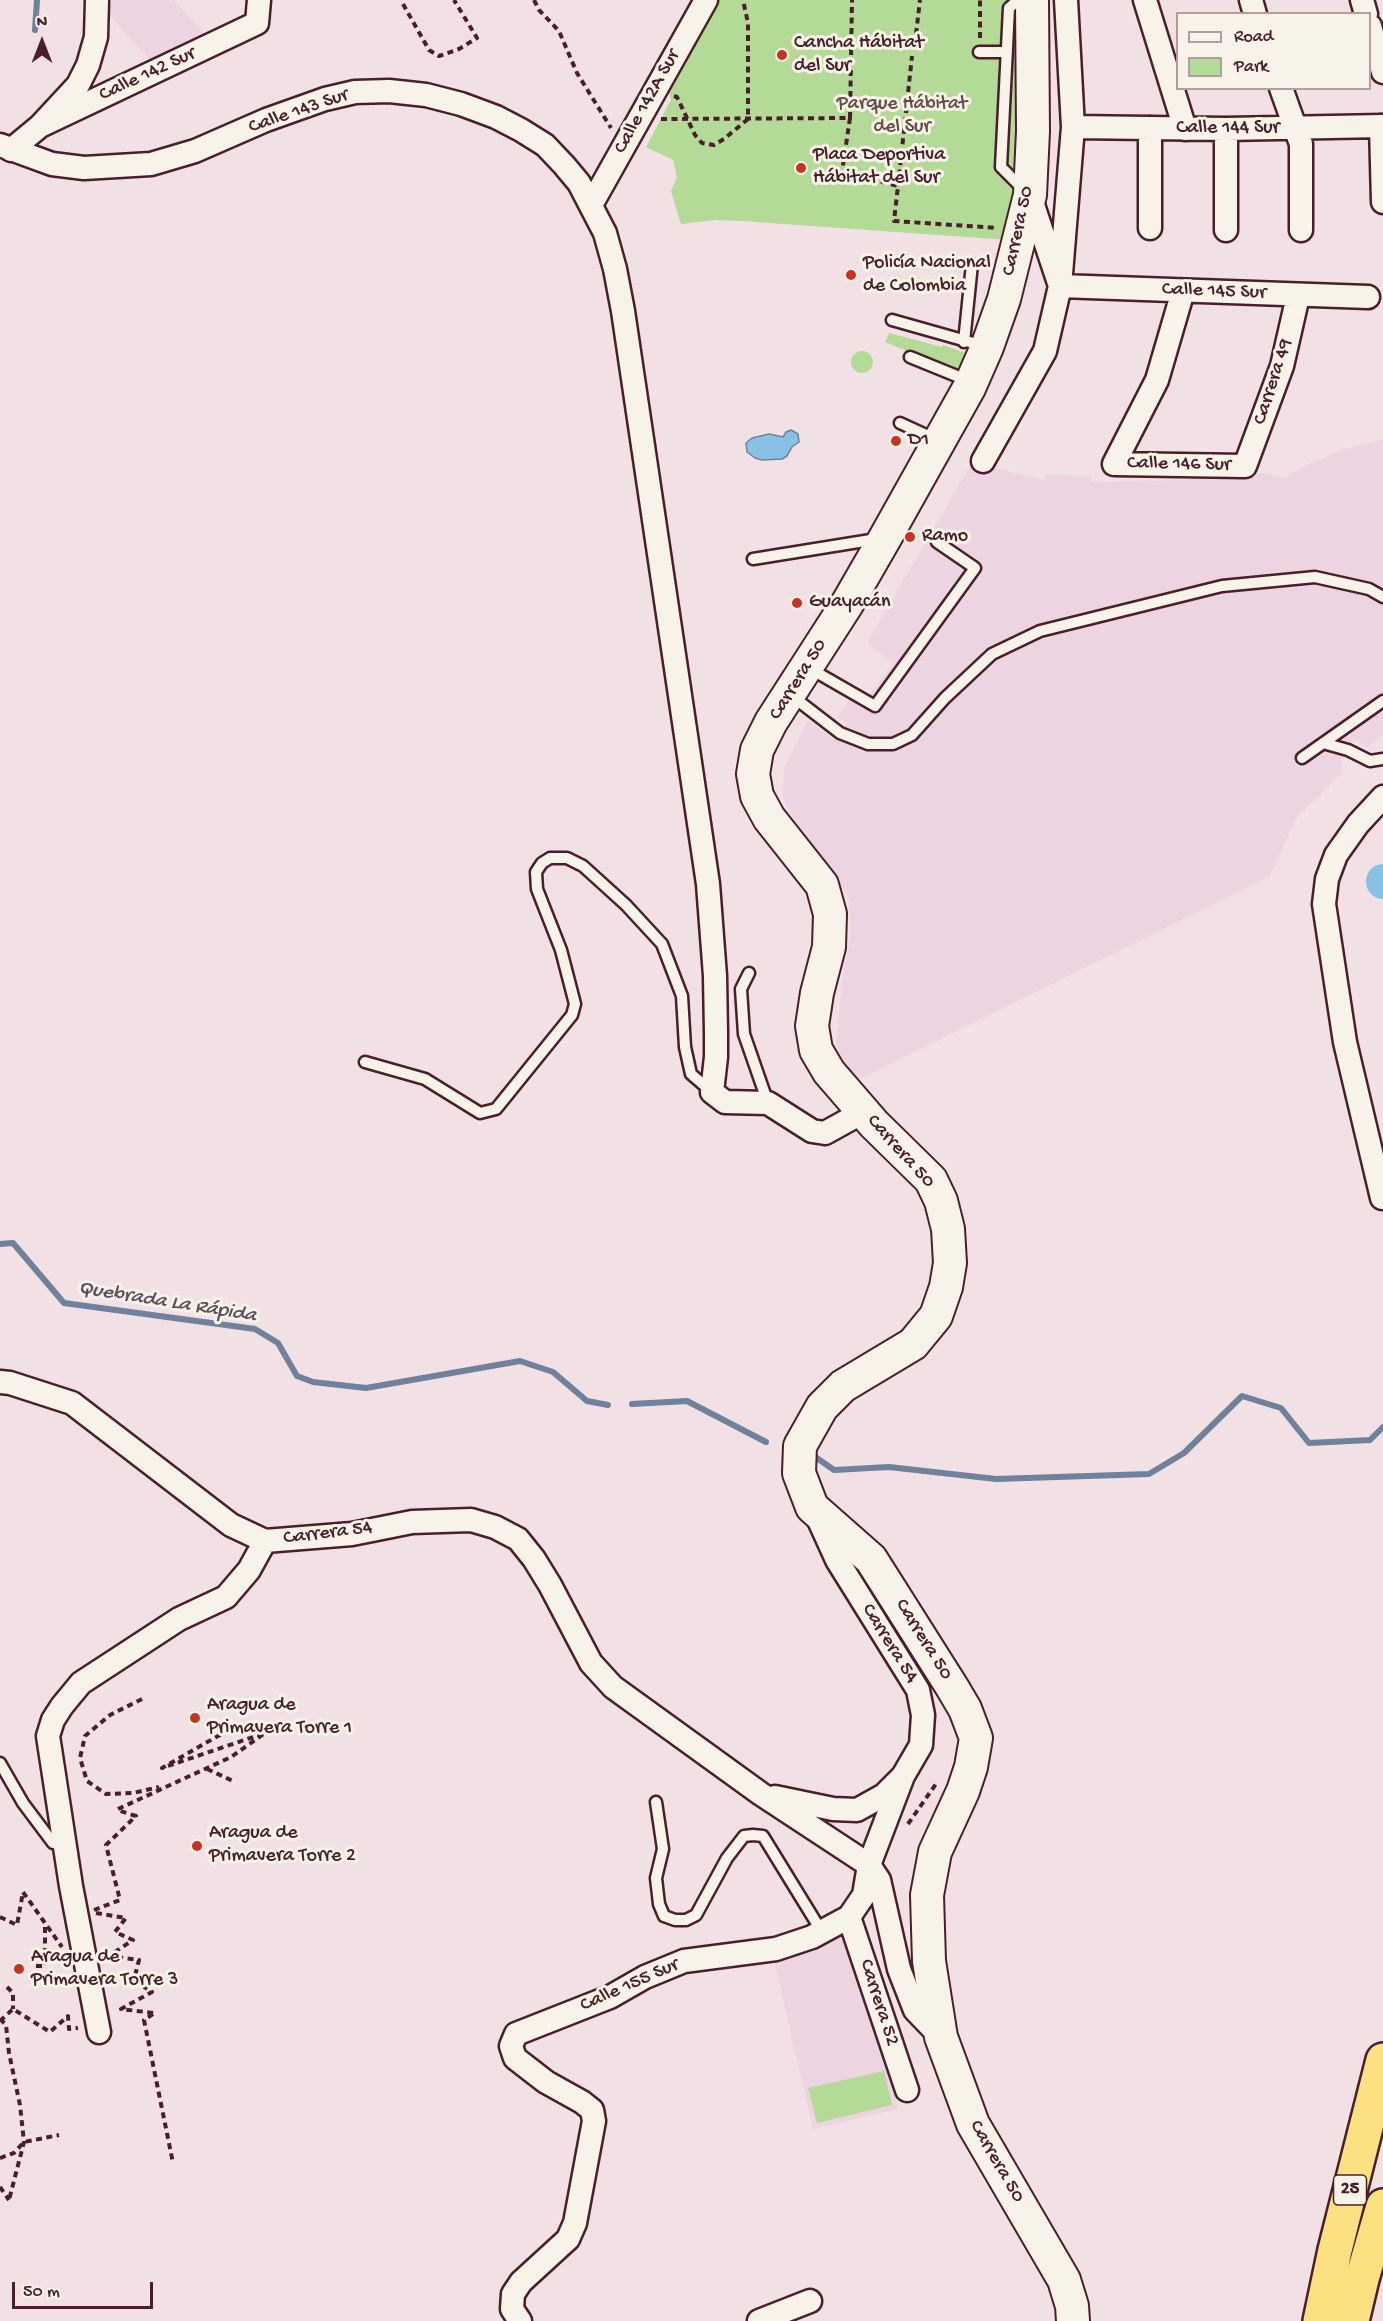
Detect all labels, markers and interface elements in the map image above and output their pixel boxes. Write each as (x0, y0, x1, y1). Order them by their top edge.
north arrow (12, 12, 72, 72)
legend (1176, 12, 1371, 90)
text: N (37, 14, 47, 33)
text: Road (1234, 27, 1273, 48)
place label: Cancha Hábitat del Sur (794, 32, 924, 79)
street label: Calle 142 Sur (96, 42, 200, 108)
street label: Calle 142A Sur (610, 46, 686, 158)
marker: Cancha Hábitat del Sur (775, 48, 789, 62)
text: Park (1234, 57, 1268, 78)
street label: Calle 143 Sur (246, 84, 352, 140)
park label: Parque Hábitat del Sur (837, 93, 967, 140)
street label: Calle 144 Sur (1176, 117, 1280, 141)
place label: Placa Deportiva Hábitat del Sur (813, 144, 945, 191)
marker: Placa Deportiva Hábitat del Sur (794, 161, 808, 175)
street label: Carrera 50 (998, 184, 1040, 278)
place label: Policía Nacional de Colombia (863, 252, 991, 299)
marker: Policía Nacional de Colombia (844, 268, 858, 282)
street label: Calle 145 Sur (1161, 278, 1267, 306)
street label: Carrera 49 (1249, 336, 1299, 428)
place label: D1 (908, 429, 929, 453)
marker: D1 (889, 434, 903, 448)
street label: Calle 146 Sur (1127, 452, 1231, 478)
place label: Ramo (922, 525, 968, 549)
marker: Ramo (903, 530, 917, 544)
place label: Guayacán (809, 591, 890, 615)
marker: Guayacán (790, 596, 804, 610)
street label: Carrera 50 (765, 635, 833, 725)
street label: Carrera 50 (861, 1110, 939, 1194)
water label: Quebrada La Rápida (76, 1276, 258, 1330)
street label: Carrera 54 (282, 1517, 374, 1551)
street label: Carrera 50 (889, 1595, 957, 1685)
street label: Carrera 54 (855, 1600, 923, 1688)
place label: Aragua de Primavera Torre 1 (207, 1694, 352, 1741)
marker: Aragua de Primavera Torre 1 (188, 1711, 202, 1725)
place label: Aragua de Primavera Torre 2 (209, 1822, 356, 1869)
marker: Aragua de Primavera Torre 2 (190, 1839, 204, 1853)
place label: Aragua de Primavera Torre 3 (31, 1946, 178, 1993)
street label: Calle 155 Sur (577, 1954, 683, 2018)
street label: Carrera 52 (853, 1957, 903, 2049)
marker: Aragua de Primavera Torre 3 (12, 1962, 26, 1976)
street label: Carrera 50 (963, 2117, 1029, 2207)
road number: 25 (1334, 2175, 1366, 2205)
scale bar (15, 2270, 156, 2308)
text: 50 m (23, 2282, 60, 2303)

